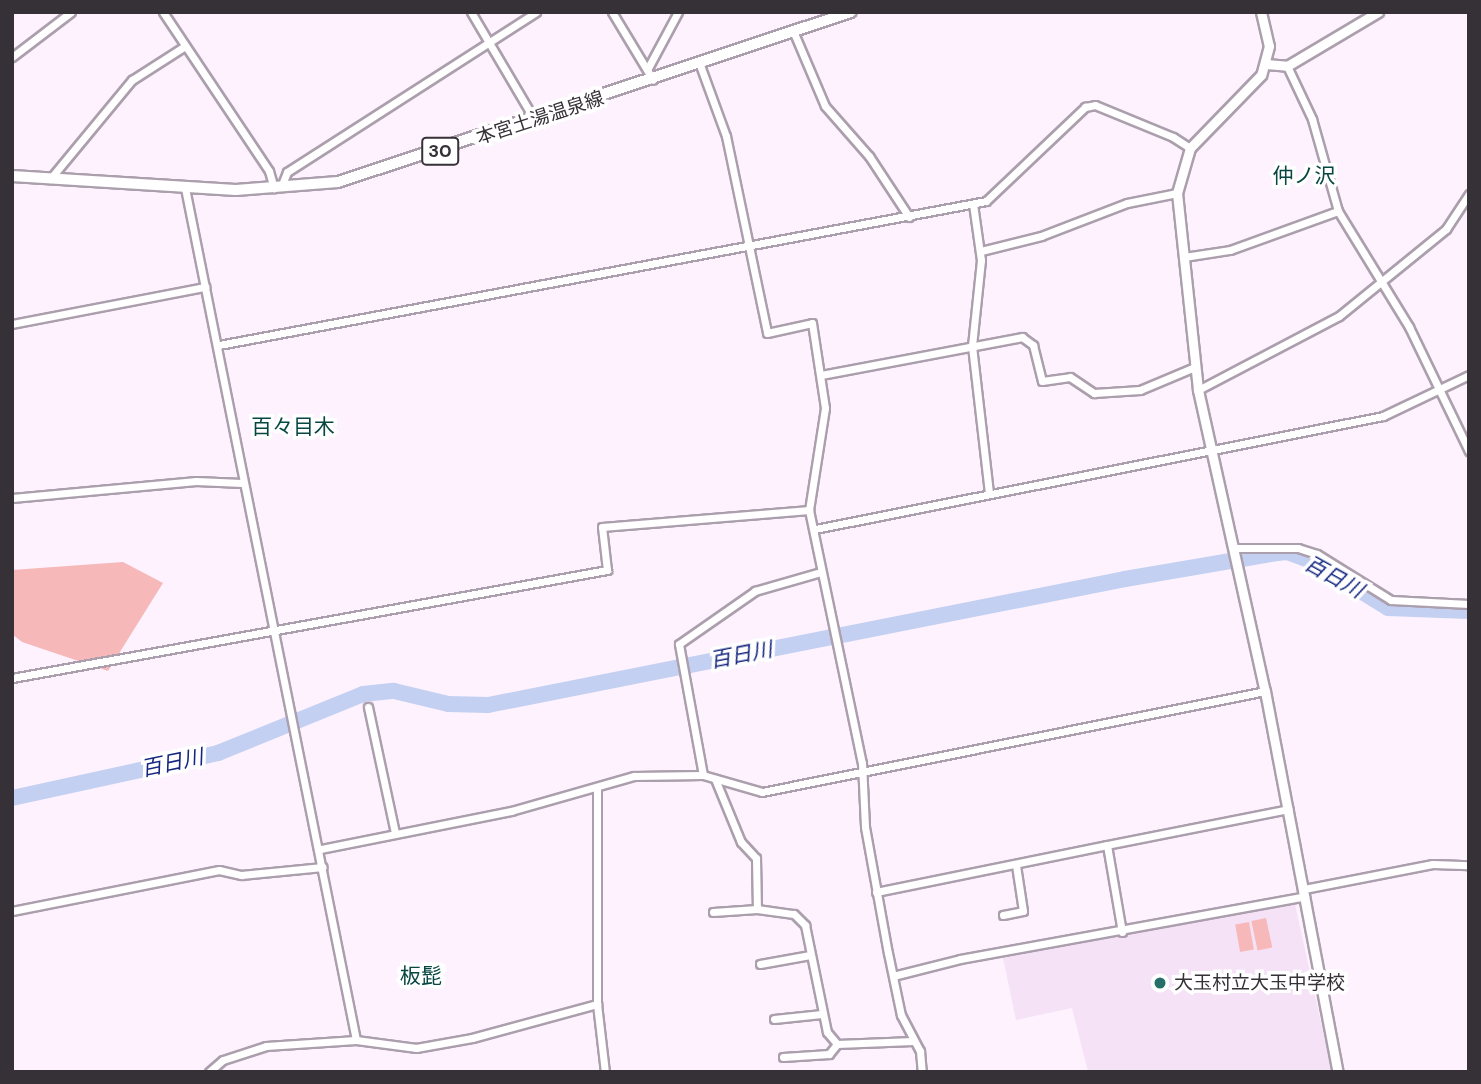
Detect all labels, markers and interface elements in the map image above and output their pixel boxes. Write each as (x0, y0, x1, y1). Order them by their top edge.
street label: 本宮土湯温泉線 (473, 87, 607, 149)
road number: 30 (421, 136, 459, 166)
district label: 仲ノ沢 (1273, 163, 1335, 189)
district label: 百々目木 (251, 414, 335, 440)
water label: 百日川 (1300, 551, 1368, 603)
water label: 百日川 (708, 637, 774, 673)
water label: 百日川 (139, 744, 205, 782)
district label: 板髭 (400, 963, 442, 989)
place label: 大玉村立大玉中学校 (1174, 972, 1345, 994)
marker: 大玉村立大玉中学校 (1152, 975, 1168, 991)

